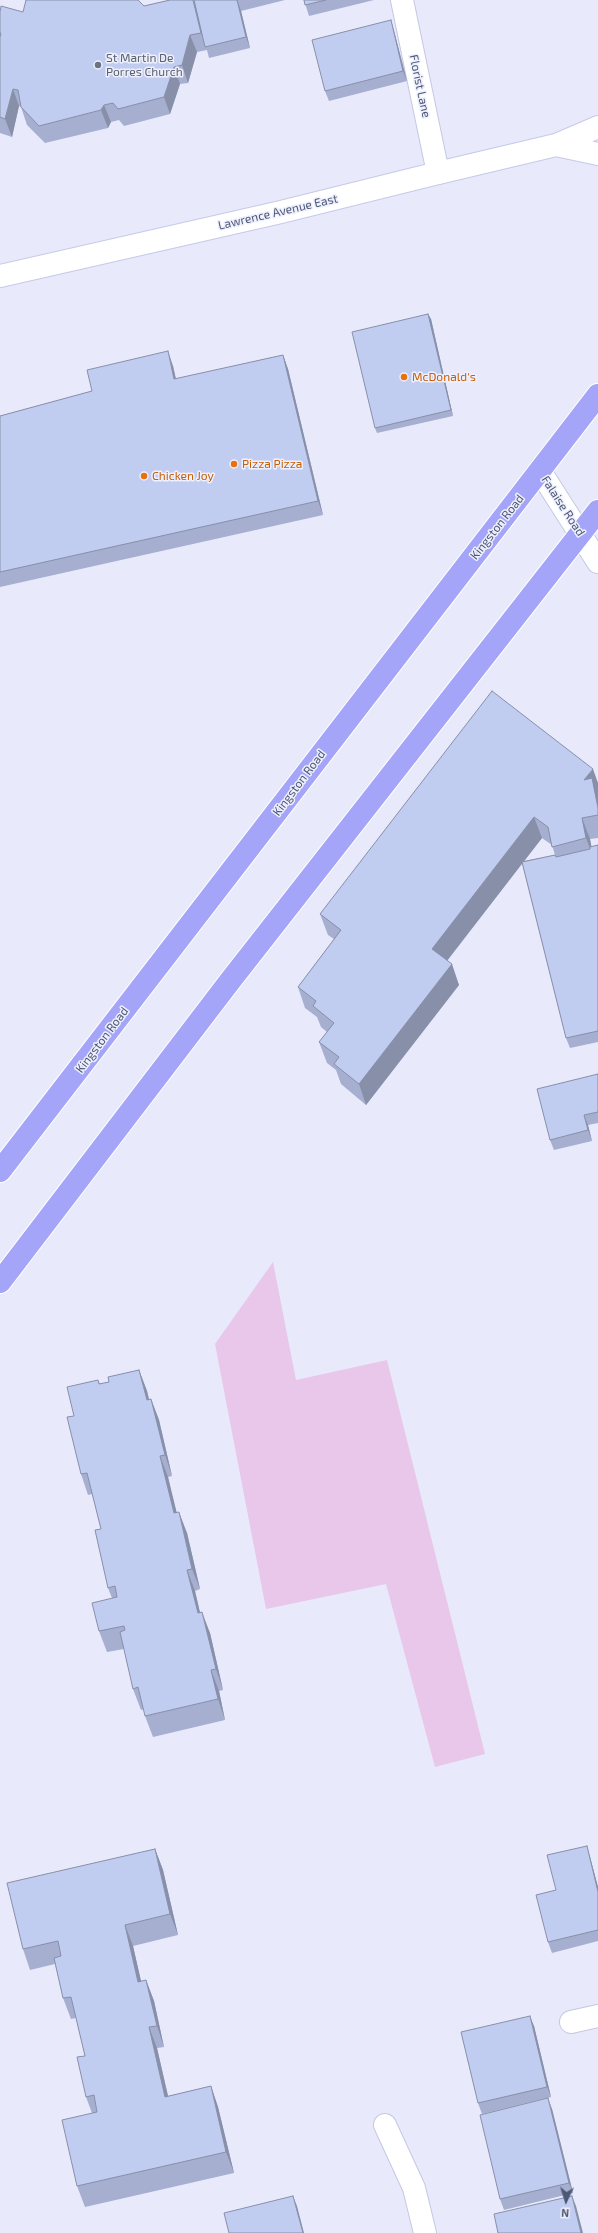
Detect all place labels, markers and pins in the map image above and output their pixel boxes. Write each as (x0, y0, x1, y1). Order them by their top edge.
place label: St Martin De Porres Church (106, 51, 183, 79)
marker: St Martin De Porres Church (93, 60, 103, 70)
place label: McDonald's (412, 370, 476, 384)
marker: McDonald's (399, 372, 409, 382)
place label: Pizza Pizza (242, 457, 302, 471)
marker: Pizza Pizza (229, 459, 239, 469)
place label: Chicken Joy (152, 469, 214, 483)
marker: Chicken Joy (139, 471, 149, 481)

